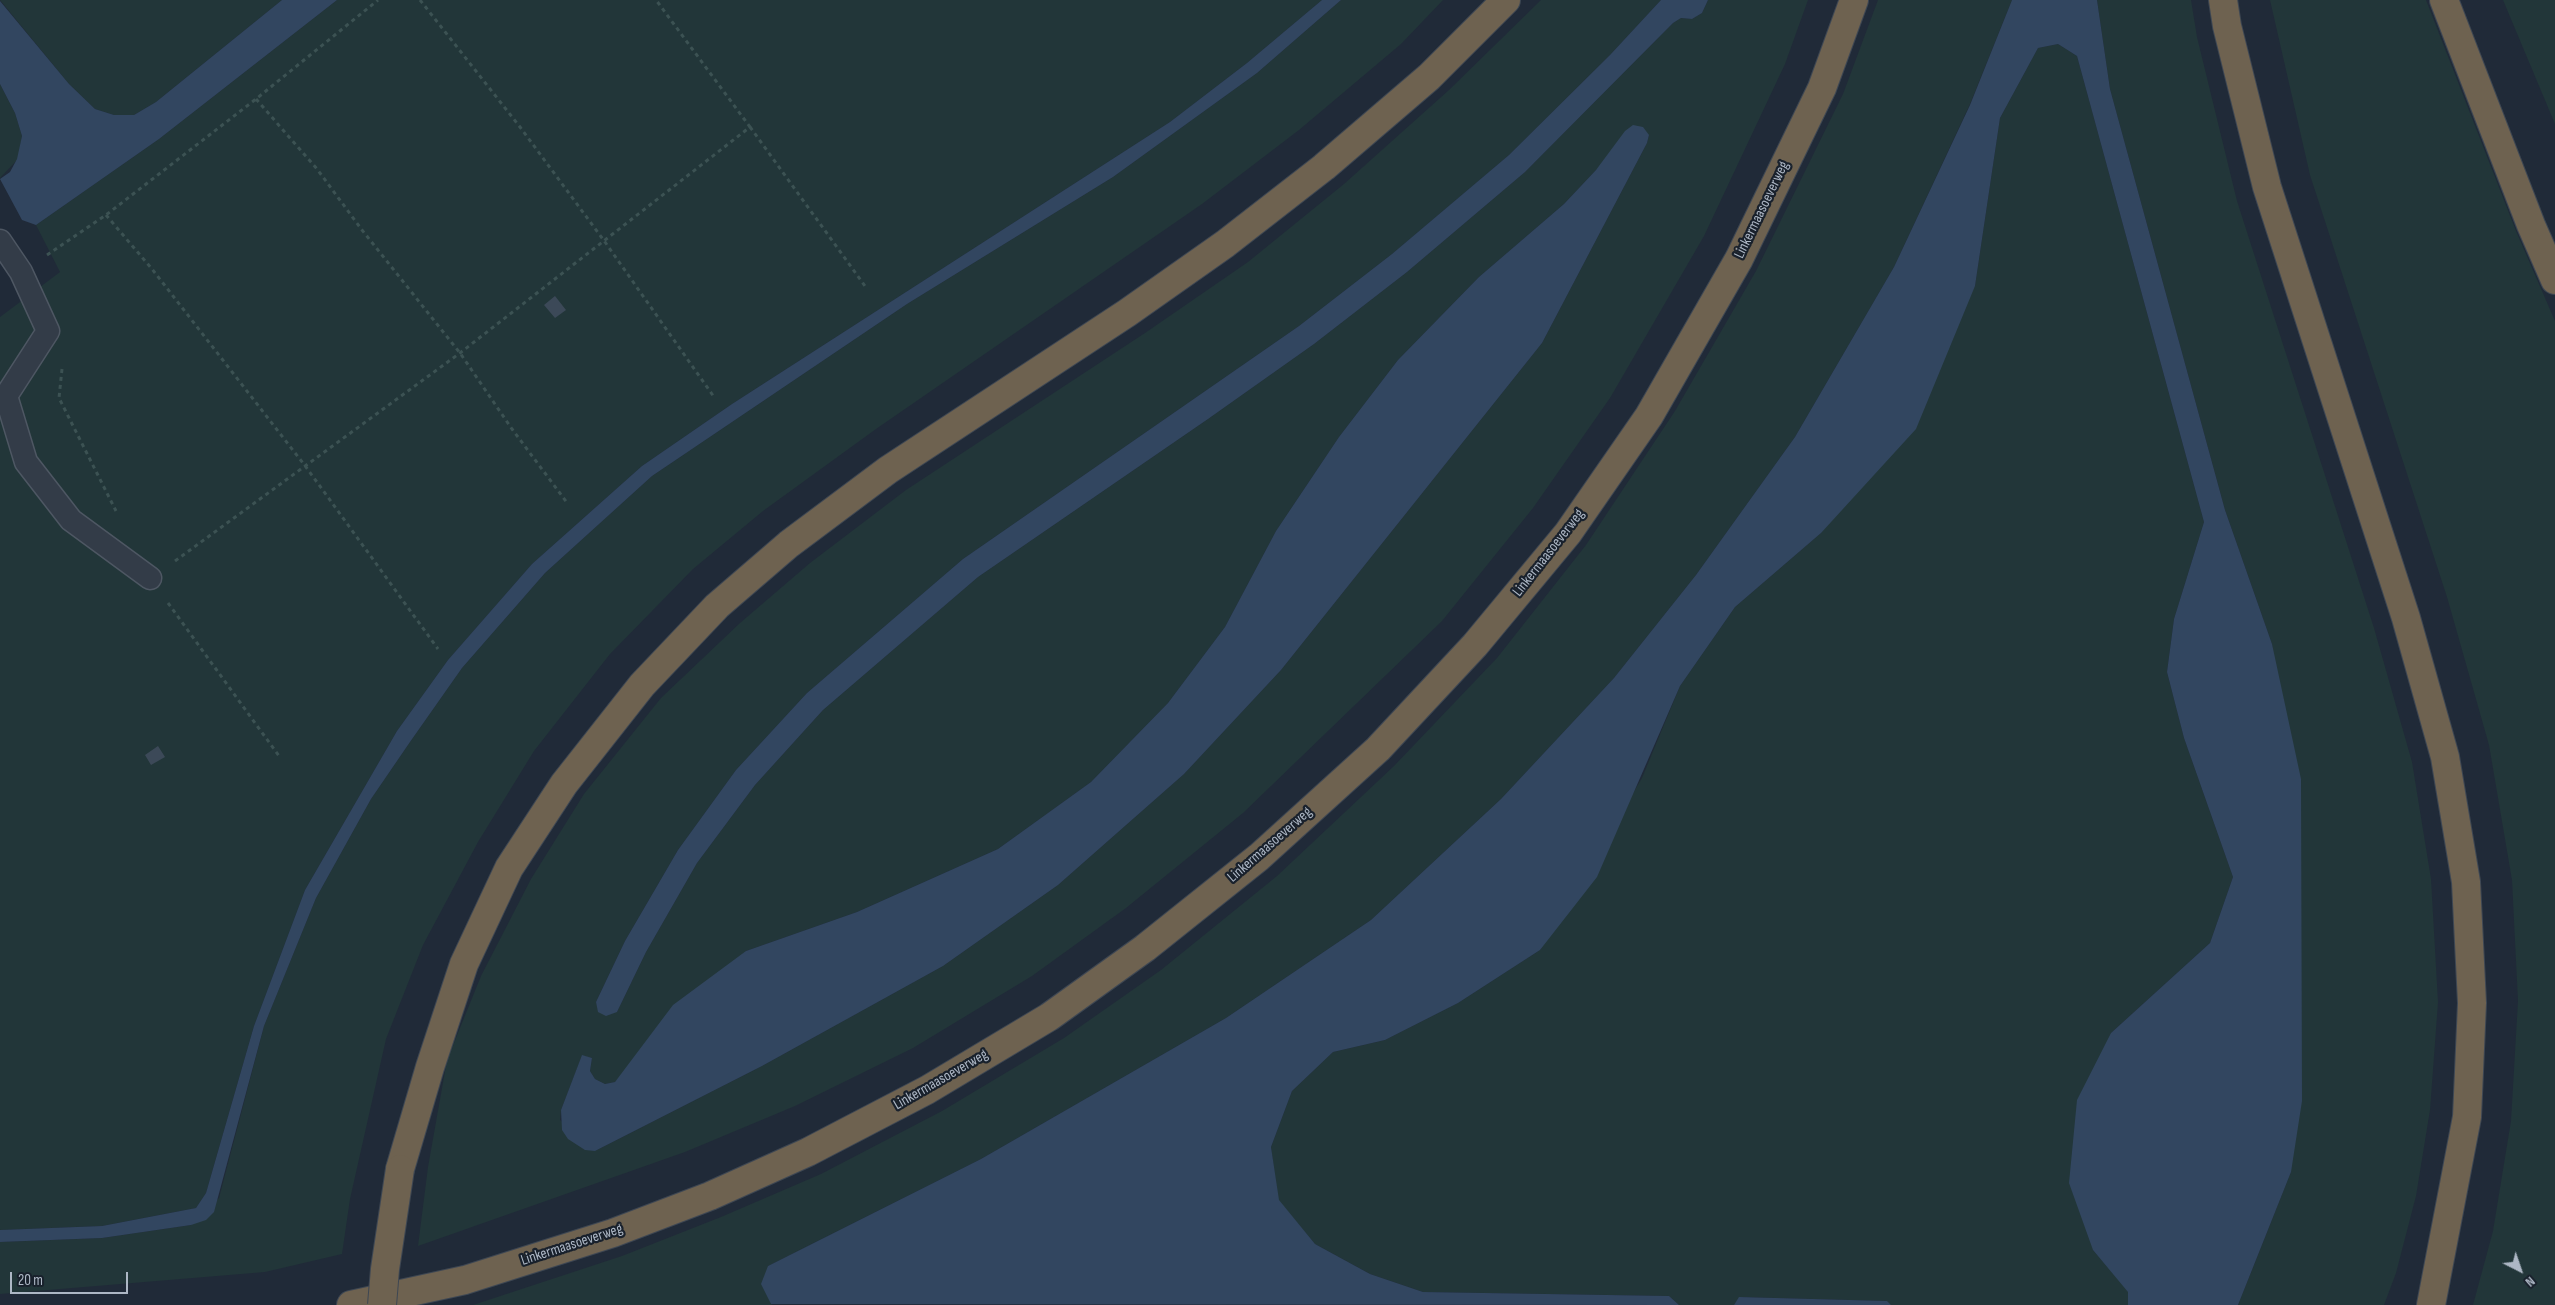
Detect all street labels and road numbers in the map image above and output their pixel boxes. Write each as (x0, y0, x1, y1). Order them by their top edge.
street label: Linkermaasoeverweg (1731, 158, 1793, 262)
street label: Linkermaasoeverweg (1509, 506, 1589, 600)
street label: Linkermaasoeverweg (1224, 803, 1316, 887)
street label: Linkermaasoeverweg (891, 1046, 991, 1114)
street label: Linkermaasoeverweg (519, 1220, 625, 1270)

